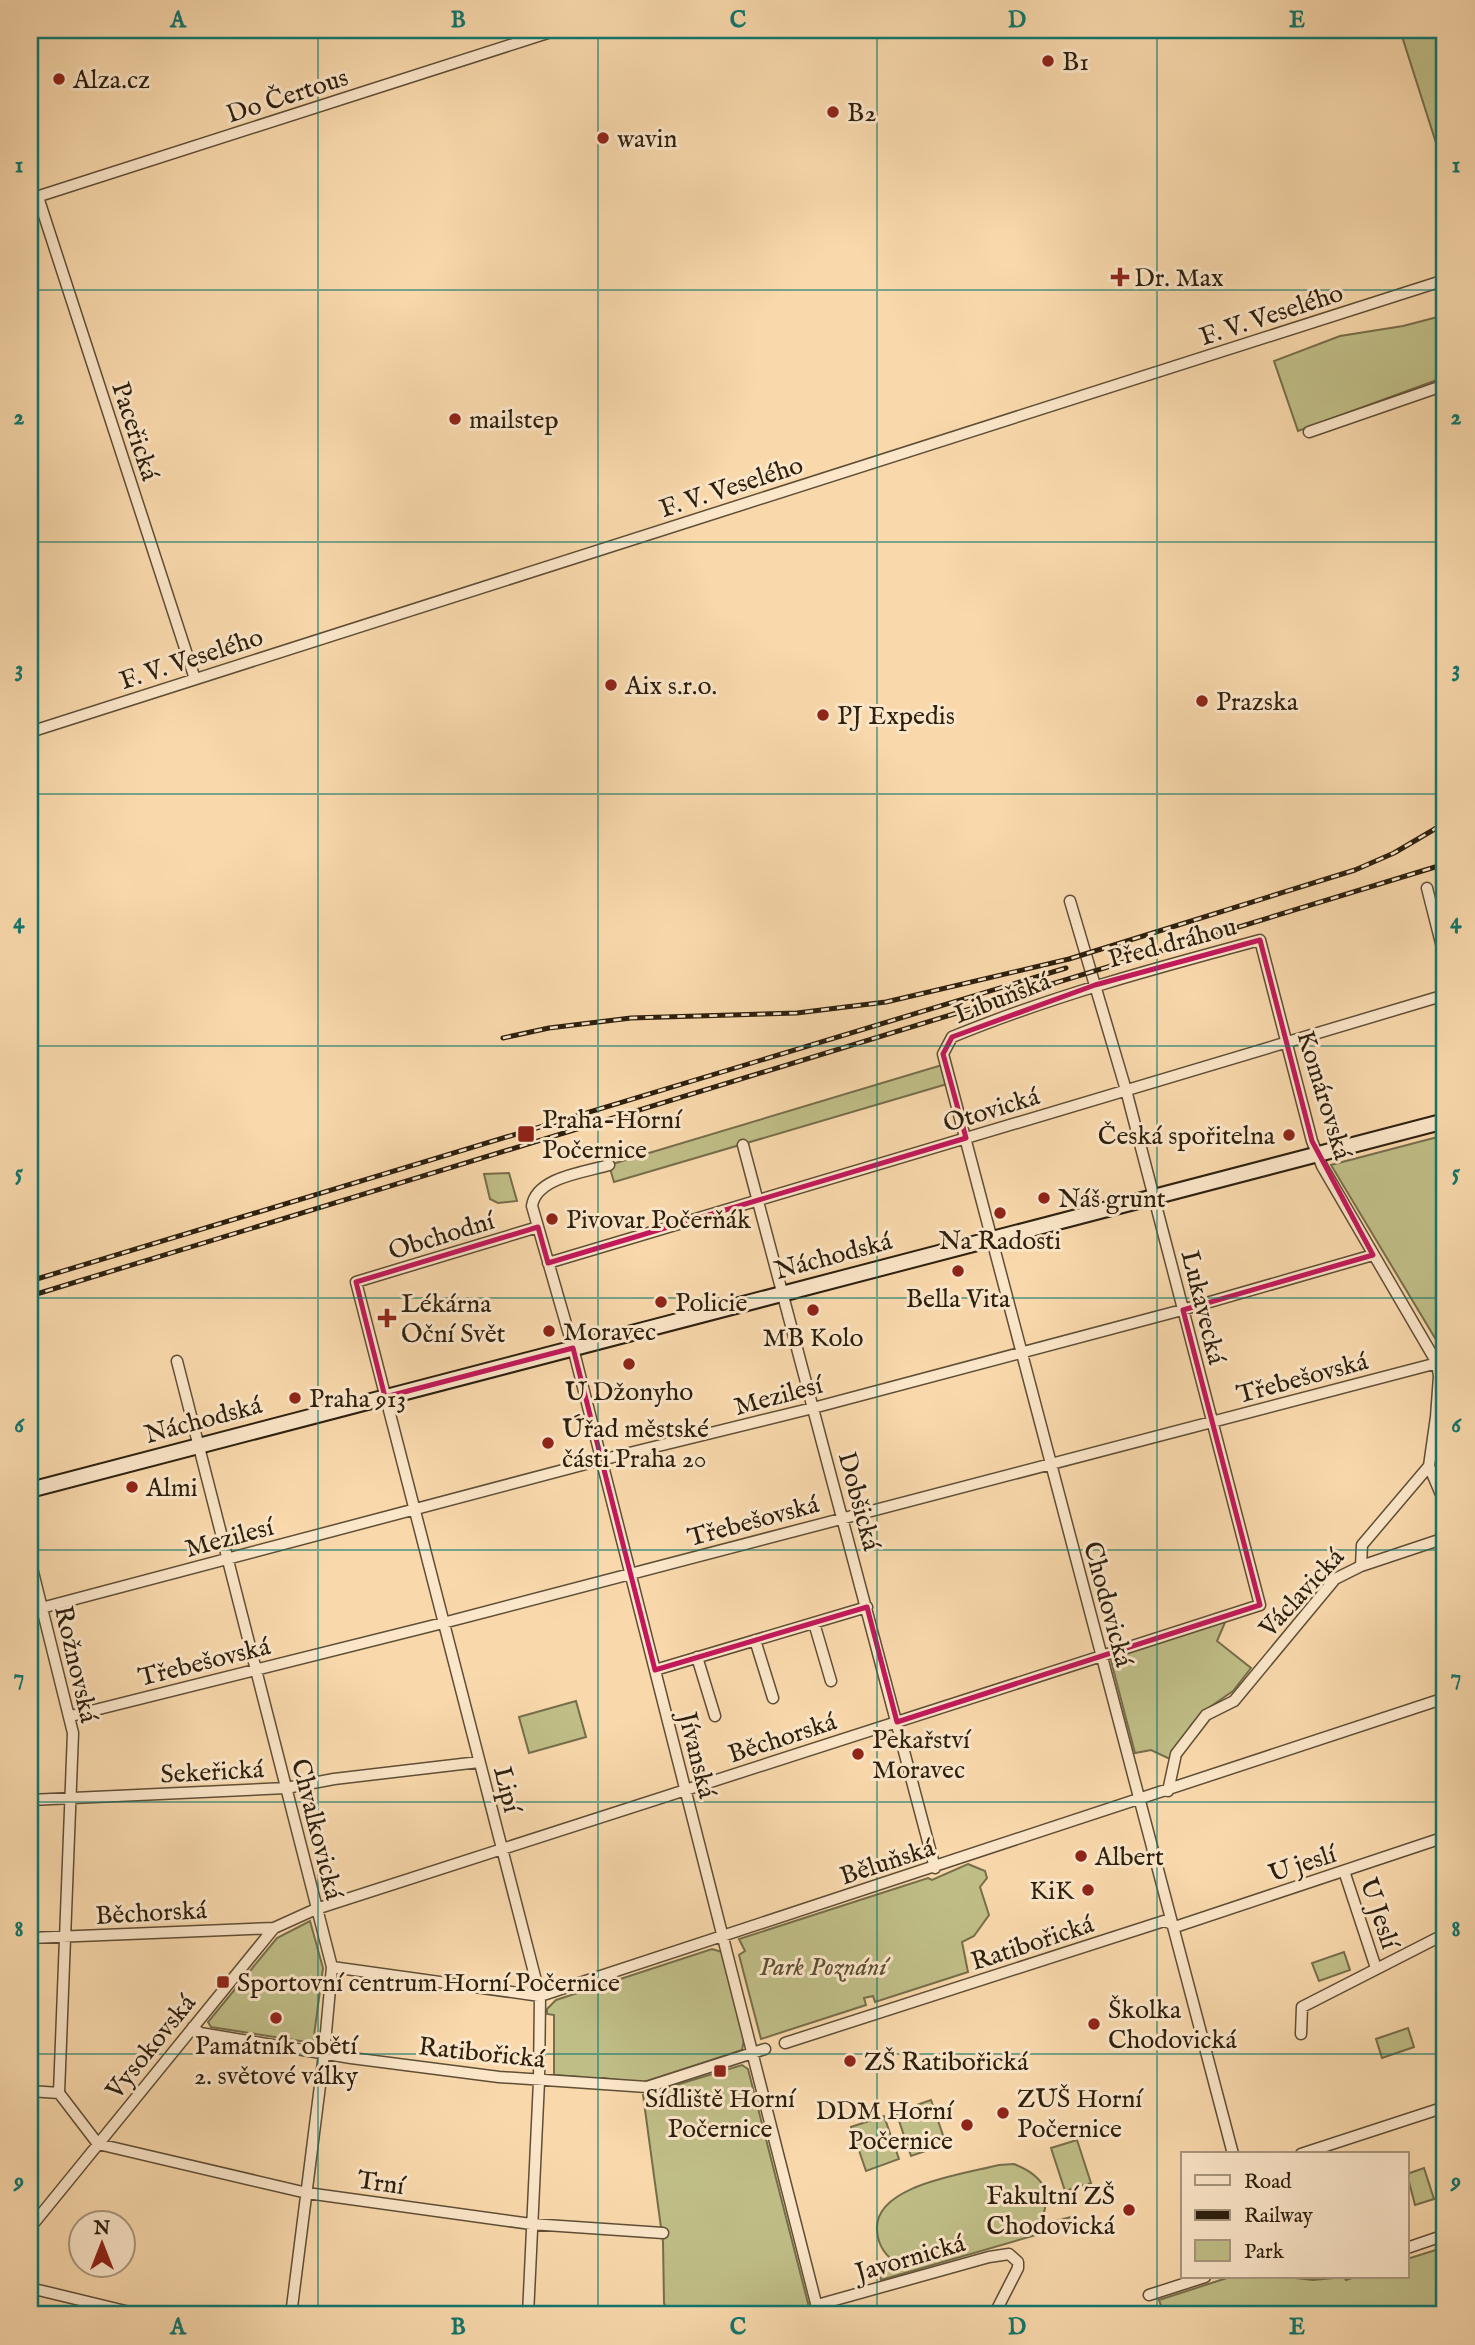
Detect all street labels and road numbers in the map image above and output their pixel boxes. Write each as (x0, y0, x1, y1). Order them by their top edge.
street label: Do Čertous (222, 61, 352, 132)
street label: F. V. Veselého (1196, 277, 1347, 354)
street label: Paceřická (103, 378, 166, 486)
street label: F. V. Veselého (656, 449, 807, 526)
street label: F. V. Veselého (116, 621, 267, 698)
street label: Před dráhou (1104, 910, 1240, 976)
street label: Libuňská (950, 965, 1056, 1032)
street label: Komárovská (1288, 1027, 1359, 1165)
street label: Otovická (939, 1080, 1044, 1141)
street label: Obchodní (384, 1204, 500, 1268)
street label: Náchodská (771, 1225, 896, 1288)
street label: Lukavecká (1172, 1247, 1233, 1369)
street label: Třebešovská (1233, 1345, 1372, 1412)
street label: Mezilesí (731, 1368, 828, 1424)
street label: Náchodská (141, 1389, 266, 1452)
street label: Dobšická (830, 1448, 888, 1555)
street label: Třebešovská (684, 1488, 823, 1555)
street label: Mezilesí (182, 1510, 279, 1566)
street label: Chodovická (1075, 1538, 1140, 1672)
street label: Václavická (1252, 1541, 1352, 1645)
street label: Rožnovská (46, 1603, 105, 1727)
street label: Třebešovská (135, 1630, 274, 1695)
street label: Běchorská (724, 1705, 841, 1771)
street label: Jívanská (669, 1706, 723, 1803)
street label: Sekeřická (159, 1753, 265, 1792)
street label: Chvalkovická (283, 1756, 350, 1904)
street label: Lipí (485, 1763, 529, 1818)
street label: Běluňská (836, 1831, 940, 1893)
street label: U jeslí (1265, 1837, 1342, 1891)
street label: U Jeslí (1351, 1874, 1407, 1955)
street label: Běchorská (94, 1894, 209, 1933)
street label: Ratibořická (967, 1908, 1099, 1979)
street label: Vysokovská (98, 1987, 204, 2107)
street label: Ratibořická (417, 2030, 548, 2077)
street label: Trní (355, 2164, 409, 2203)
street label: Javornická (849, 2227, 970, 2291)

